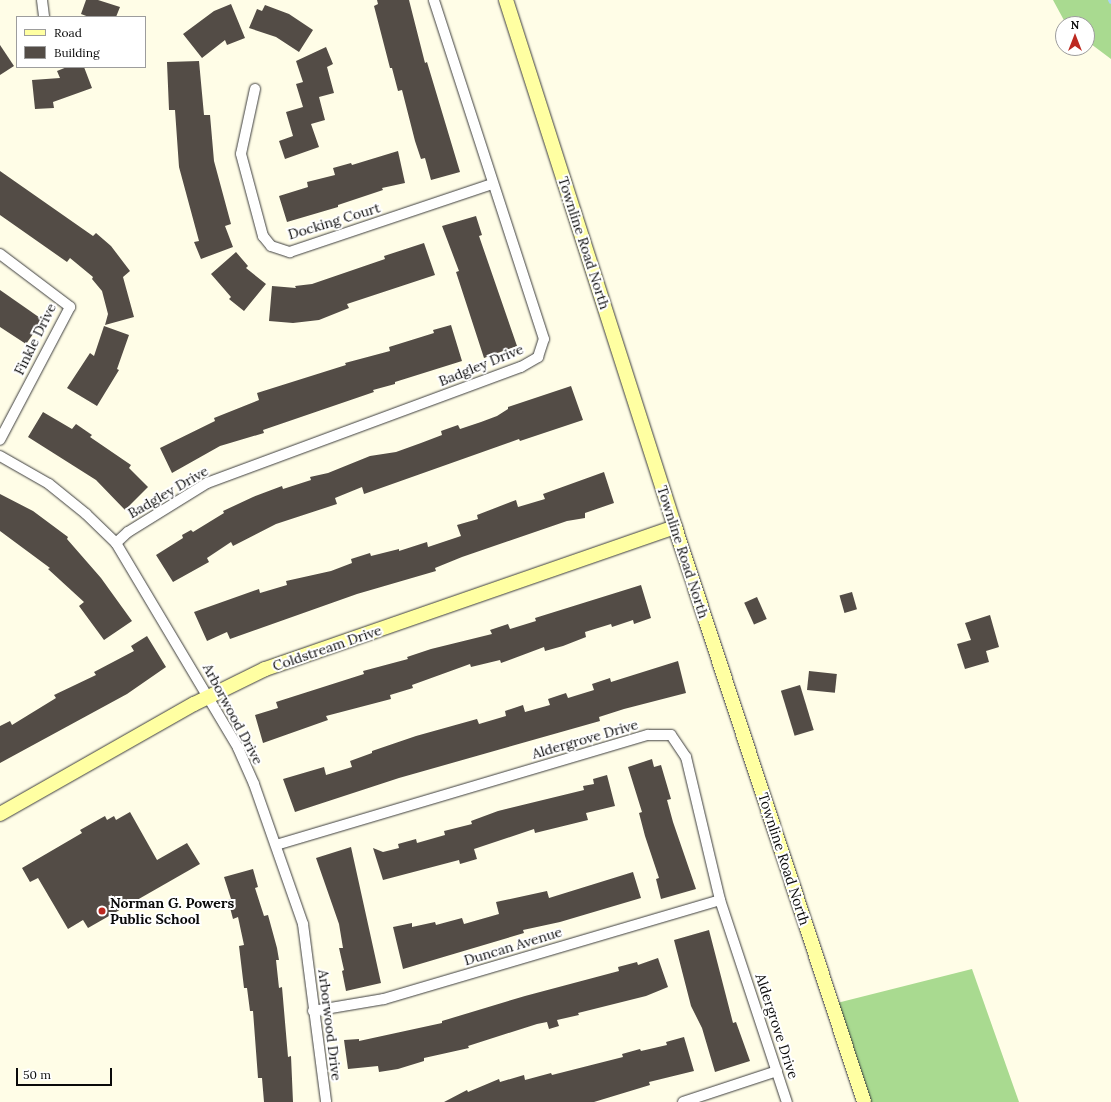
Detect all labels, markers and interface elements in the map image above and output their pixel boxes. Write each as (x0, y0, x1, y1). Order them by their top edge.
legend (16, 16, 146, 68)
north arrow (1055, 16, 1095, 56)
text: N (1071, 18, 1079, 32)
text: Road (54, 25, 82, 40)
text: Building (54, 45, 100, 60)
street label: Townline Road North (555, 175, 613, 311)
street label: Docking Court (286, 199, 382, 243)
street label: Finkle Drive (10, 300, 60, 378)
street label: Badgley Drive (436, 340, 526, 390)
street label: Badgley Drive (125, 462, 211, 522)
street label: Townline Road North (654, 484, 712, 620)
street label: Coldstream Drive (270, 621, 384, 675)
street label: Arborwood Drive (199, 661, 267, 767)
street label: Aldergrove Drive (530, 716, 640, 762)
street label: Townline Road North (755, 791, 813, 927)
place label: Norman G. Powers Public School (110, 895, 234, 928)
marker: Norman G. Powers Public School (97, 906, 107, 916)
street label: Duncan Avenue (462, 923, 564, 969)
street label: Arborwood Drive (315, 969, 345, 1081)
street label: Aldergrove Drive (752, 971, 802, 1081)
scale bar (18, 1060, 114, 1086)
text: 50 m (23, 1067, 51, 1082)

